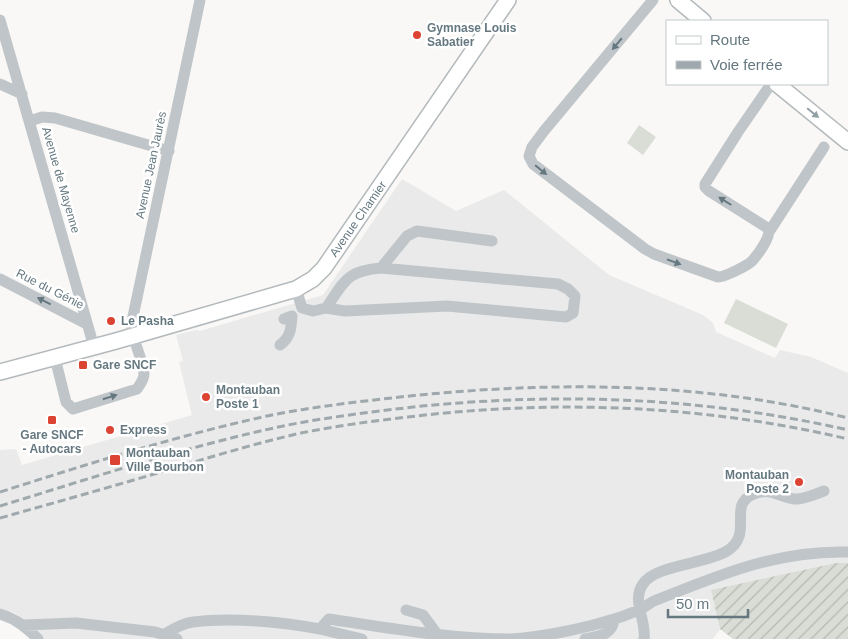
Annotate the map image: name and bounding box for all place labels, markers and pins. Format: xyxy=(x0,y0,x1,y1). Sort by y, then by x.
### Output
place label: Gymnase Louis Sabatier xyxy=(427,21,517,49)
marker: Gymnase Louis Sabatier xyxy=(411,29,423,41)
place label: Le Pasha xyxy=(121,314,174,328)
marker: Le Pasha xyxy=(105,315,117,327)
place label: Gare SNCF xyxy=(93,358,156,372)
marker: Gare SNCF xyxy=(77,359,89,371)
place label: Montauban Poste 1 xyxy=(216,383,280,411)
marker: Montauban Poste 1 xyxy=(200,391,212,403)
marker: Gare SNCF - Autocars xyxy=(46,414,58,426)
place label: Express xyxy=(120,423,167,437)
marker: Express xyxy=(104,424,116,436)
place label: Gare SNCF - Autocars xyxy=(20,428,84,456)
place label: Montauban Ville Bourbon xyxy=(126,446,204,474)
marker: Montauban Ville Bourbon xyxy=(108,453,122,467)
place label: Montauban Poste 2 xyxy=(725,468,789,496)
marker: Montauban Poste 2 xyxy=(793,476,805,488)

